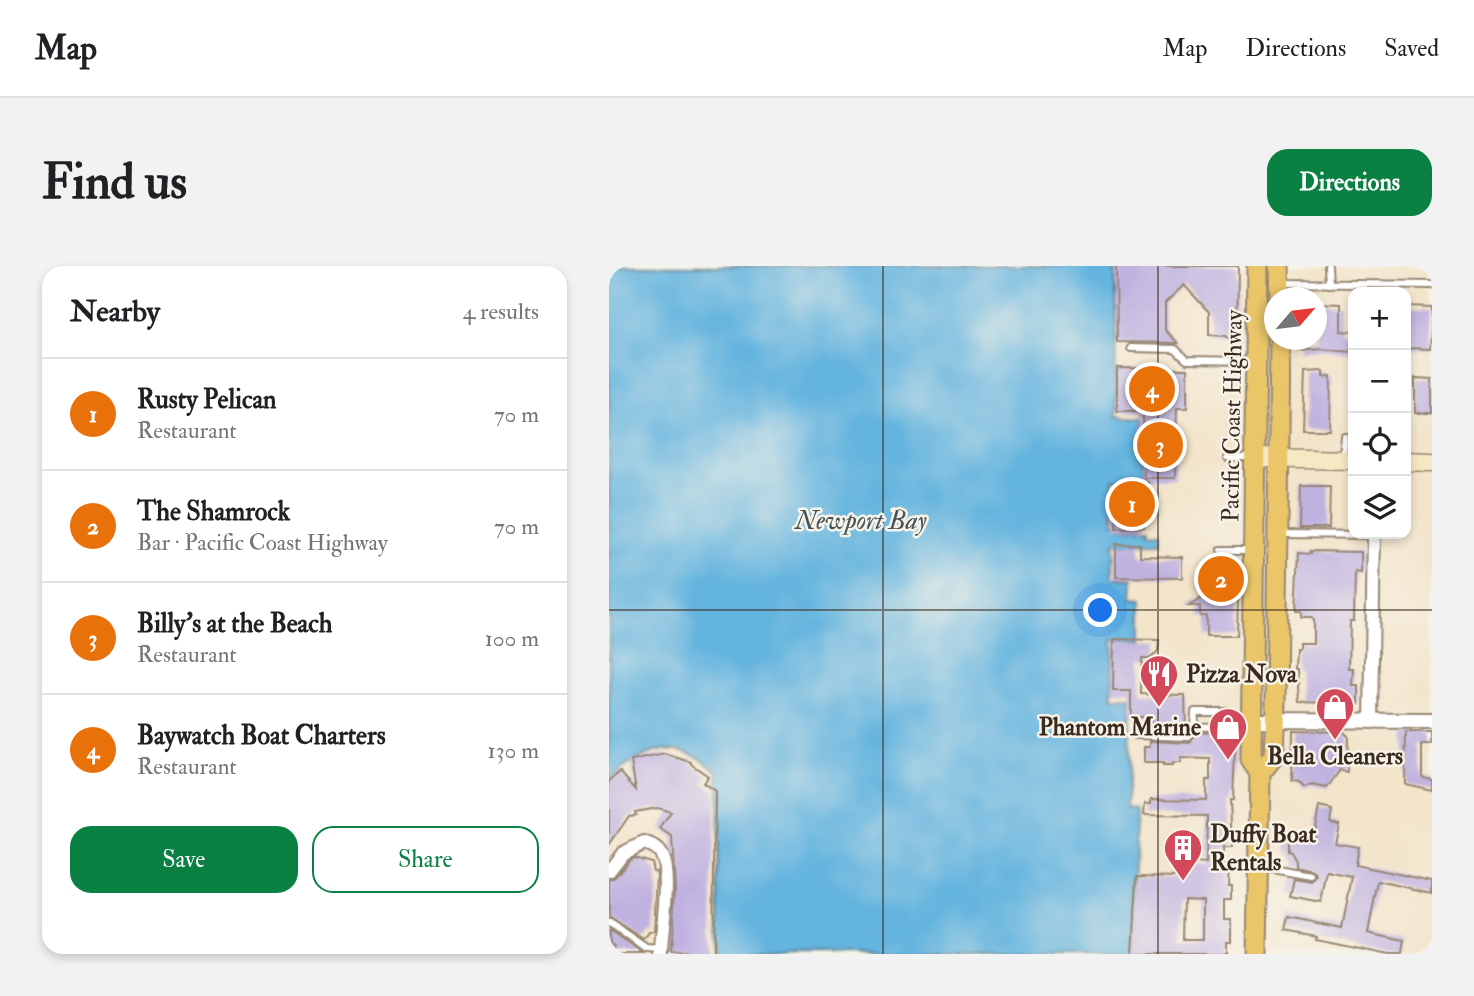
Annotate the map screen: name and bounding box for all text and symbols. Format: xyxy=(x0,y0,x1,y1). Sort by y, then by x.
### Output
text: Map xyxy=(35,28,97,69)
text: Map xyxy=(1162,33,1207,64)
text: Directions xyxy=(1245,33,1346,64)
text: Saved xyxy=(1384,33,1439,64)
button: Directions xyxy=(1267,149,1432,216)
text: Find us xyxy=(42,152,187,213)
north arrow xyxy=(1264,287,1327,350)
map controls xyxy=(1348,287,1411,539)
button: + xyxy=(1348,287,1411,350)
text: Nearby xyxy=(70,293,160,330)
text: 4 results xyxy=(463,297,539,326)
street label: Pacific Coast Highway xyxy=(1215,309,1250,522)
button: − xyxy=(1348,350,1411,413)
pin: 4 xyxy=(1129,363,1175,415)
text: Rusty Pelican xyxy=(137,384,276,416)
text: 1 xyxy=(89,400,97,429)
text: 70 m xyxy=(494,400,539,429)
button: locate xyxy=(1348,413,1411,476)
text: Restaurant xyxy=(137,416,237,445)
pin: 3 xyxy=(1137,419,1183,471)
button: layers xyxy=(1348,476,1411,539)
pin: 1 xyxy=(1109,478,1155,530)
text: The Shamrock xyxy=(137,496,290,528)
water label: Newport Bay xyxy=(793,505,927,537)
text: 2 xyxy=(87,512,99,541)
text: 70 m xyxy=(494,512,539,541)
text: Bar · Pacific Coast Highway xyxy=(137,528,388,557)
pin: 2 xyxy=(1198,553,1244,605)
your location xyxy=(1083,593,1117,627)
text: Billy's at the Beach xyxy=(137,608,332,640)
text: 3 xyxy=(89,624,97,653)
text: 100 m xyxy=(485,624,539,653)
text: Restaurant xyxy=(137,640,237,669)
restaurant icon: Pizza Nova xyxy=(1138,653,1180,708)
place label: Pizza Nova xyxy=(1186,659,1298,690)
shop icon: Bella Cleaners xyxy=(1314,686,1356,741)
shop icon: Phantom Marine xyxy=(1207,706,1249,761)
place label: Phantom Marine xyxy=(1039,712,1201,743)
text: Baywatch Boat Charters xyxy=(137,720,386,752)
text: 4 xyxy=(87,736,99,765)
text: 130 m xyxy=(487,736,539,765)
place label: Bella Cleaners xyxy=(1267,741,1403,772)
text: Restaurant xyxy=(137,752,237,781)
place label: Duffy Boat Rentals xyxy=(1210,819,1316,878)
button: Save xyxy=(70,826,298,893)
button: Share xyxy=(312,826,539,893)
building icon: Duffy Boat Rentals xyxy=(1162,827,1204,882)

